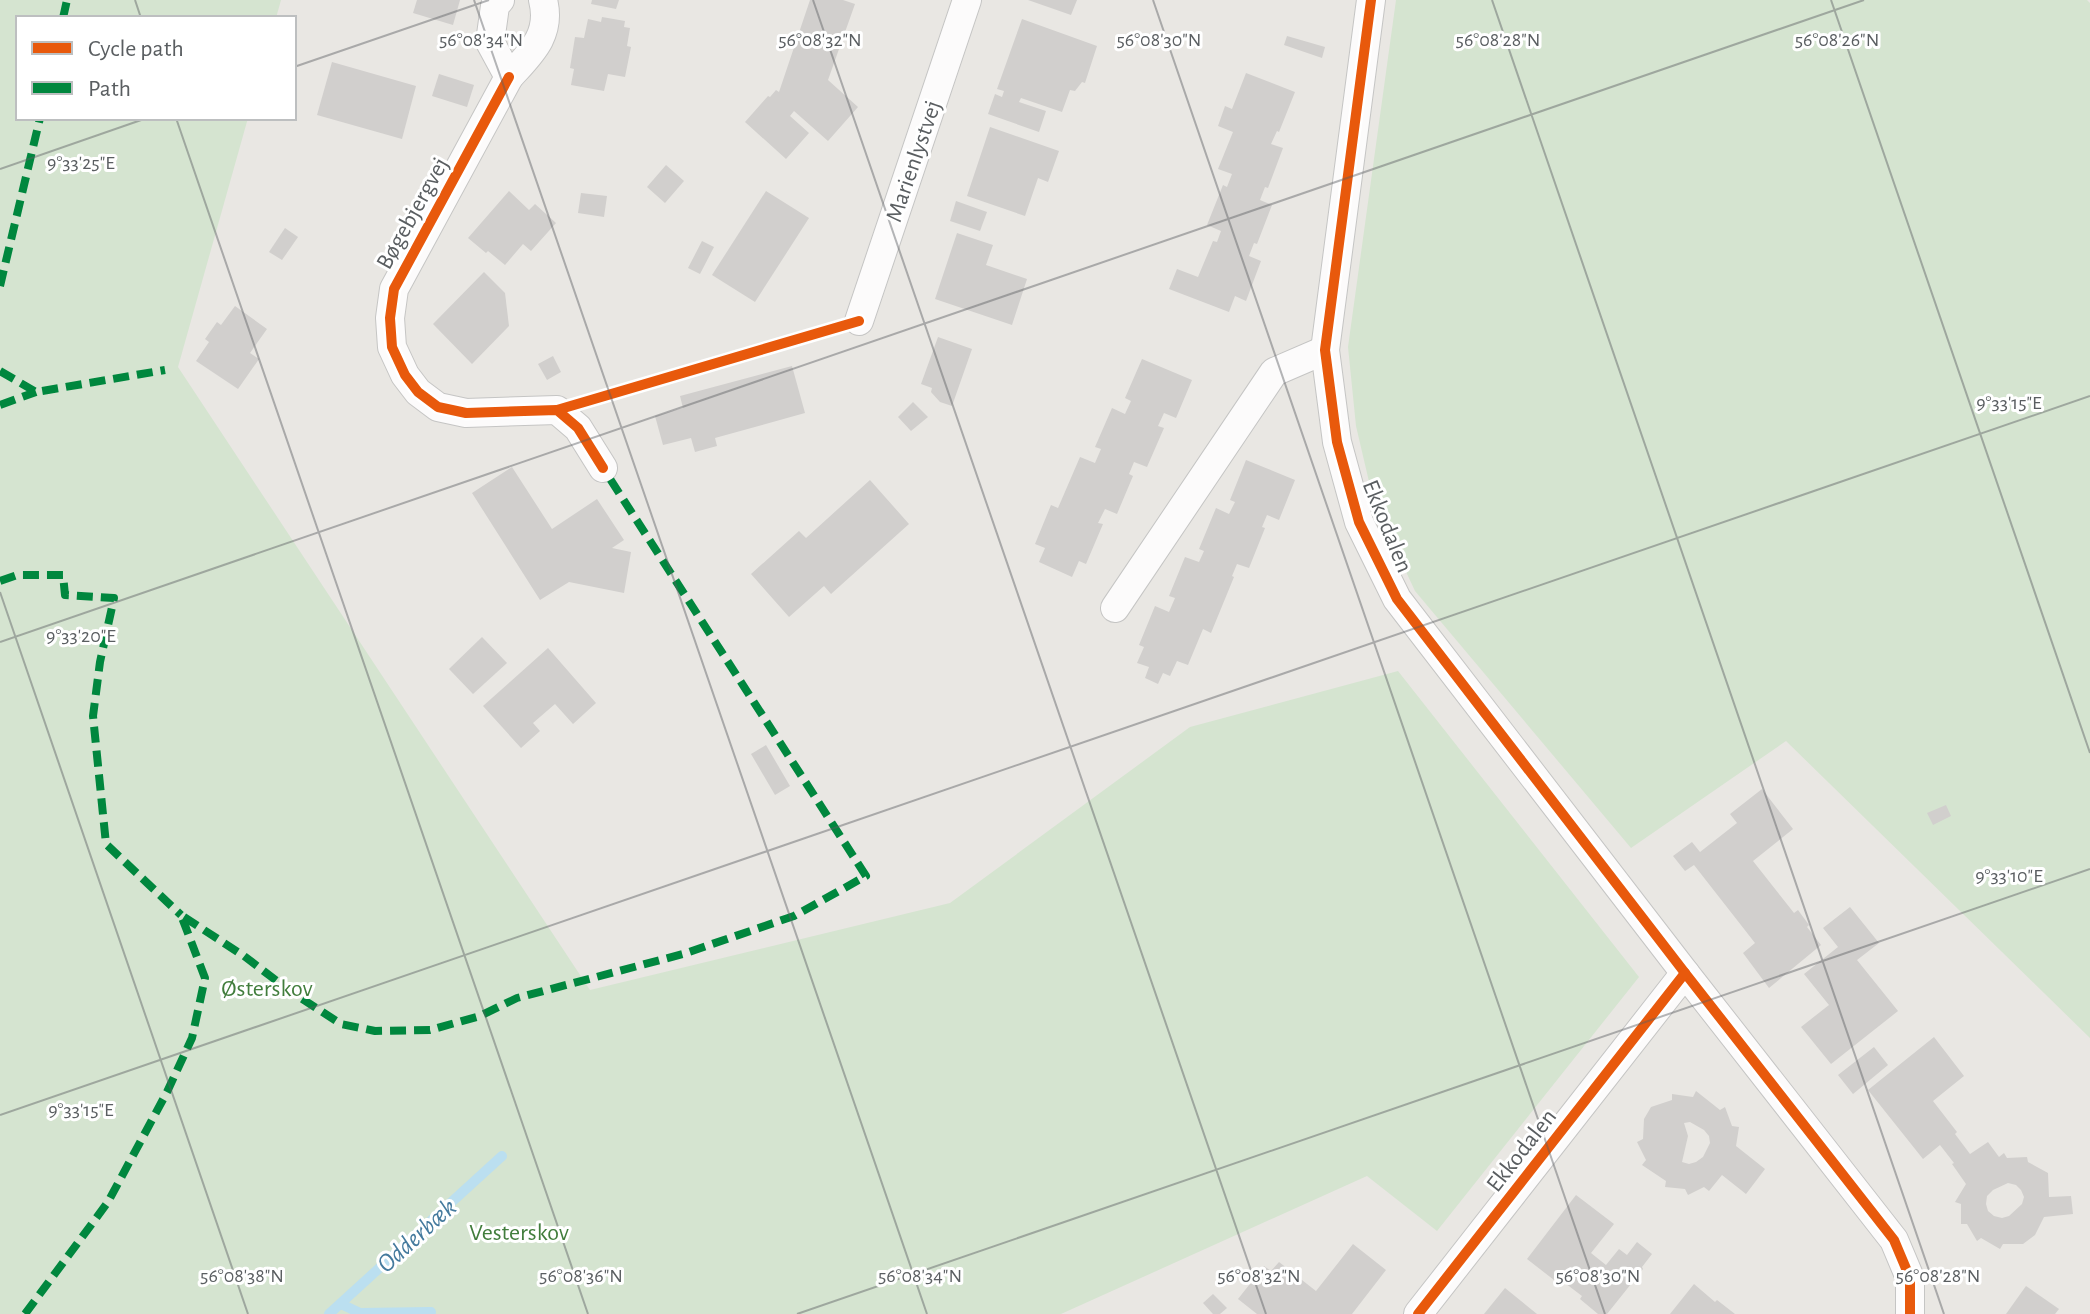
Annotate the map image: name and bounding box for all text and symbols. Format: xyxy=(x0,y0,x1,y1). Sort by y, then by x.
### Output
legend xyxy=(16,16,296,120)
text: 56°08'34"N xyxy=(439,30,523,50)
text: 56°08'32"N xyxy=(778,30,862,50)
text: 56°08'30"N xyxy=(1116,30,1202,50)
text: 56°08'28"N xyxy=(1456,30,1540,50)
text: 56°08'26"N xyxy=(1795,30,1879,50)
text: Cycle path xyxy=(88,37,184,61)
text: Path xyxy=(88,77,131,101)
street label: Marienlystvej xyxy=(882,98,946,225)
text: 9°33'25"E xyxy=(47,153,115,173)
street label: Bøgebjergvej xyxy=(372,154,453,273)
text: 9°33'15"E xyxy=(1976,393,2042,413)
street label: Ekkodalen xyxy=(1358,477,1417,576)
text: 9°33'20"E xyxy=(46,626,116,646)
text: 9°33'10"E xyxy=(1975,866,2043,886)
park label: Østerskov xyxy=(221,977,313,1001)
text: 9°33'15"E xyxy=(48,1100,114,1120)
street label: Ekkodalen xyxy=(1482,1105,1561,1197)
water label: Odderbæk xyxy=(372,1194,461,1278)
park label: Vesterskov xyxy=(469,1221,569,1245)
text: 56°08'38"N xyxy=(200,1266,284,1286)
text: 56°08'36"N xyxy=(539,1266,623,1286)
text: 56°08'34"N xyxy=(878,1266,962,1286)
text: 56°08'32"N xyxy=(1217,1266,1301,1286)
text: 56°08'30"N xyxy=(1555,1266,1641,1286)
text: 56°08'28"N xyxy=(1896,1266,1980,1286)

